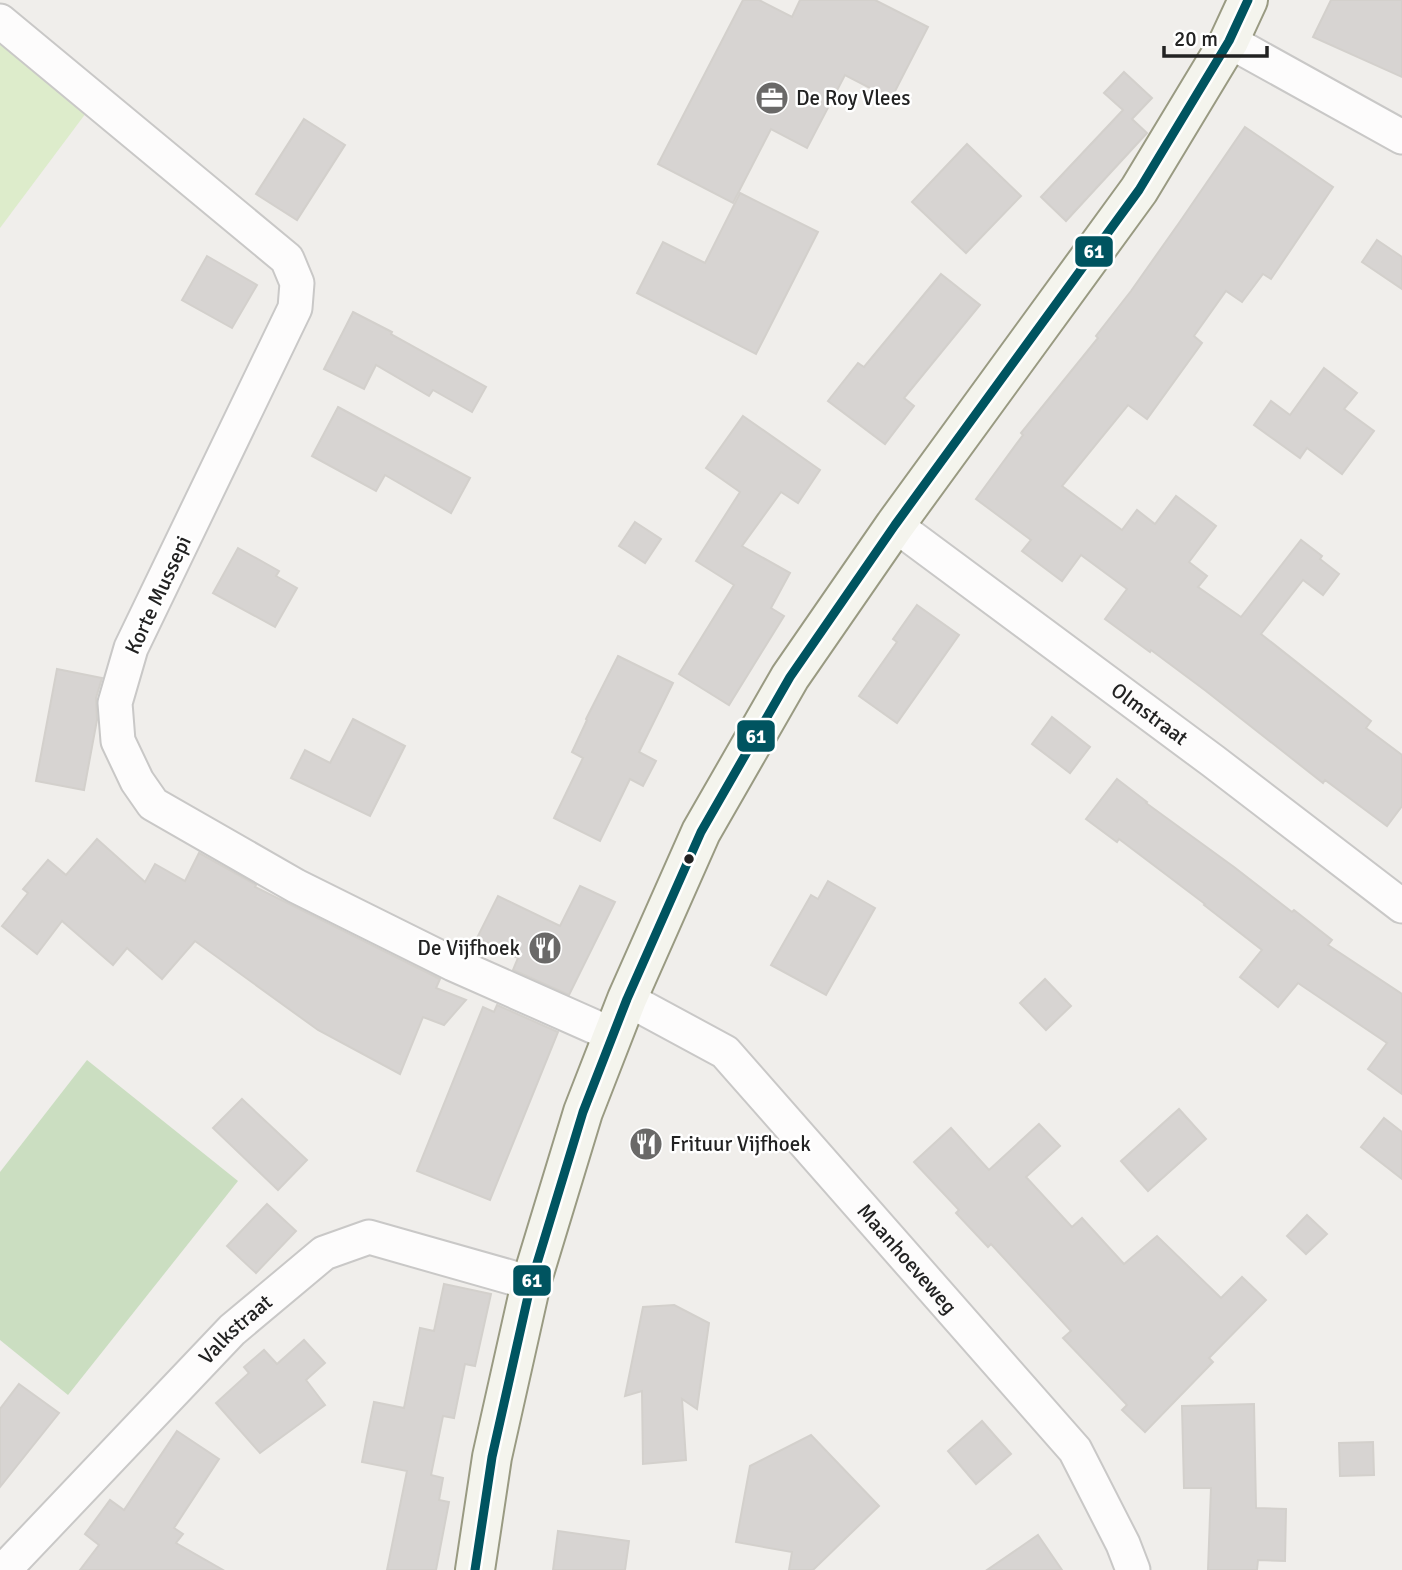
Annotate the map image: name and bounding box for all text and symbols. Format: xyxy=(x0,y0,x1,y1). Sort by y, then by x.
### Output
scale bar xyxy=(1164,14,1267,58)
text: 20 m xyxy=(1174,26,1218,52)
office icon: De Roy Vlees xyxy=(753,79,791,117)
place label: De Roy Vlees xyxy=(796,85,910,111)
line badge: 61 xyxy=(1074,235,1114,268)
text: 61 xyxy=(1084,240,1104,264)
street label: Korte Mussepi xyxy=(119,532,197,658)
street label: Olmstraat xyxy=(1106,677,1193,751)
line badge: 61 xyxy=(736,719,776,753)
text: 61 xyxy=(746,725,766,749)
unlabelled marker xyxy=(682,852,696,866)
restaurant icon: De Vijfhoek xyxy=(526,929,564,967)
place label: De Vijfhoek xyxy=(417,935,520,961)
restaurant icon: Frituur Vijfhoek xyxy=(627,1125,665,1163)
place label: Frituur Vijfhoek xyxy=(670,1131,811,1157)
street label: Maanhoeveweg xyxy=(852,1198,962,1320)
line badge: 61 xyxy=(512,1264,552,1297)
text: 61 xyxy=(522,1269,542,1293)
street label: Valkstraat xyxy=(193,1289,278,1370)

